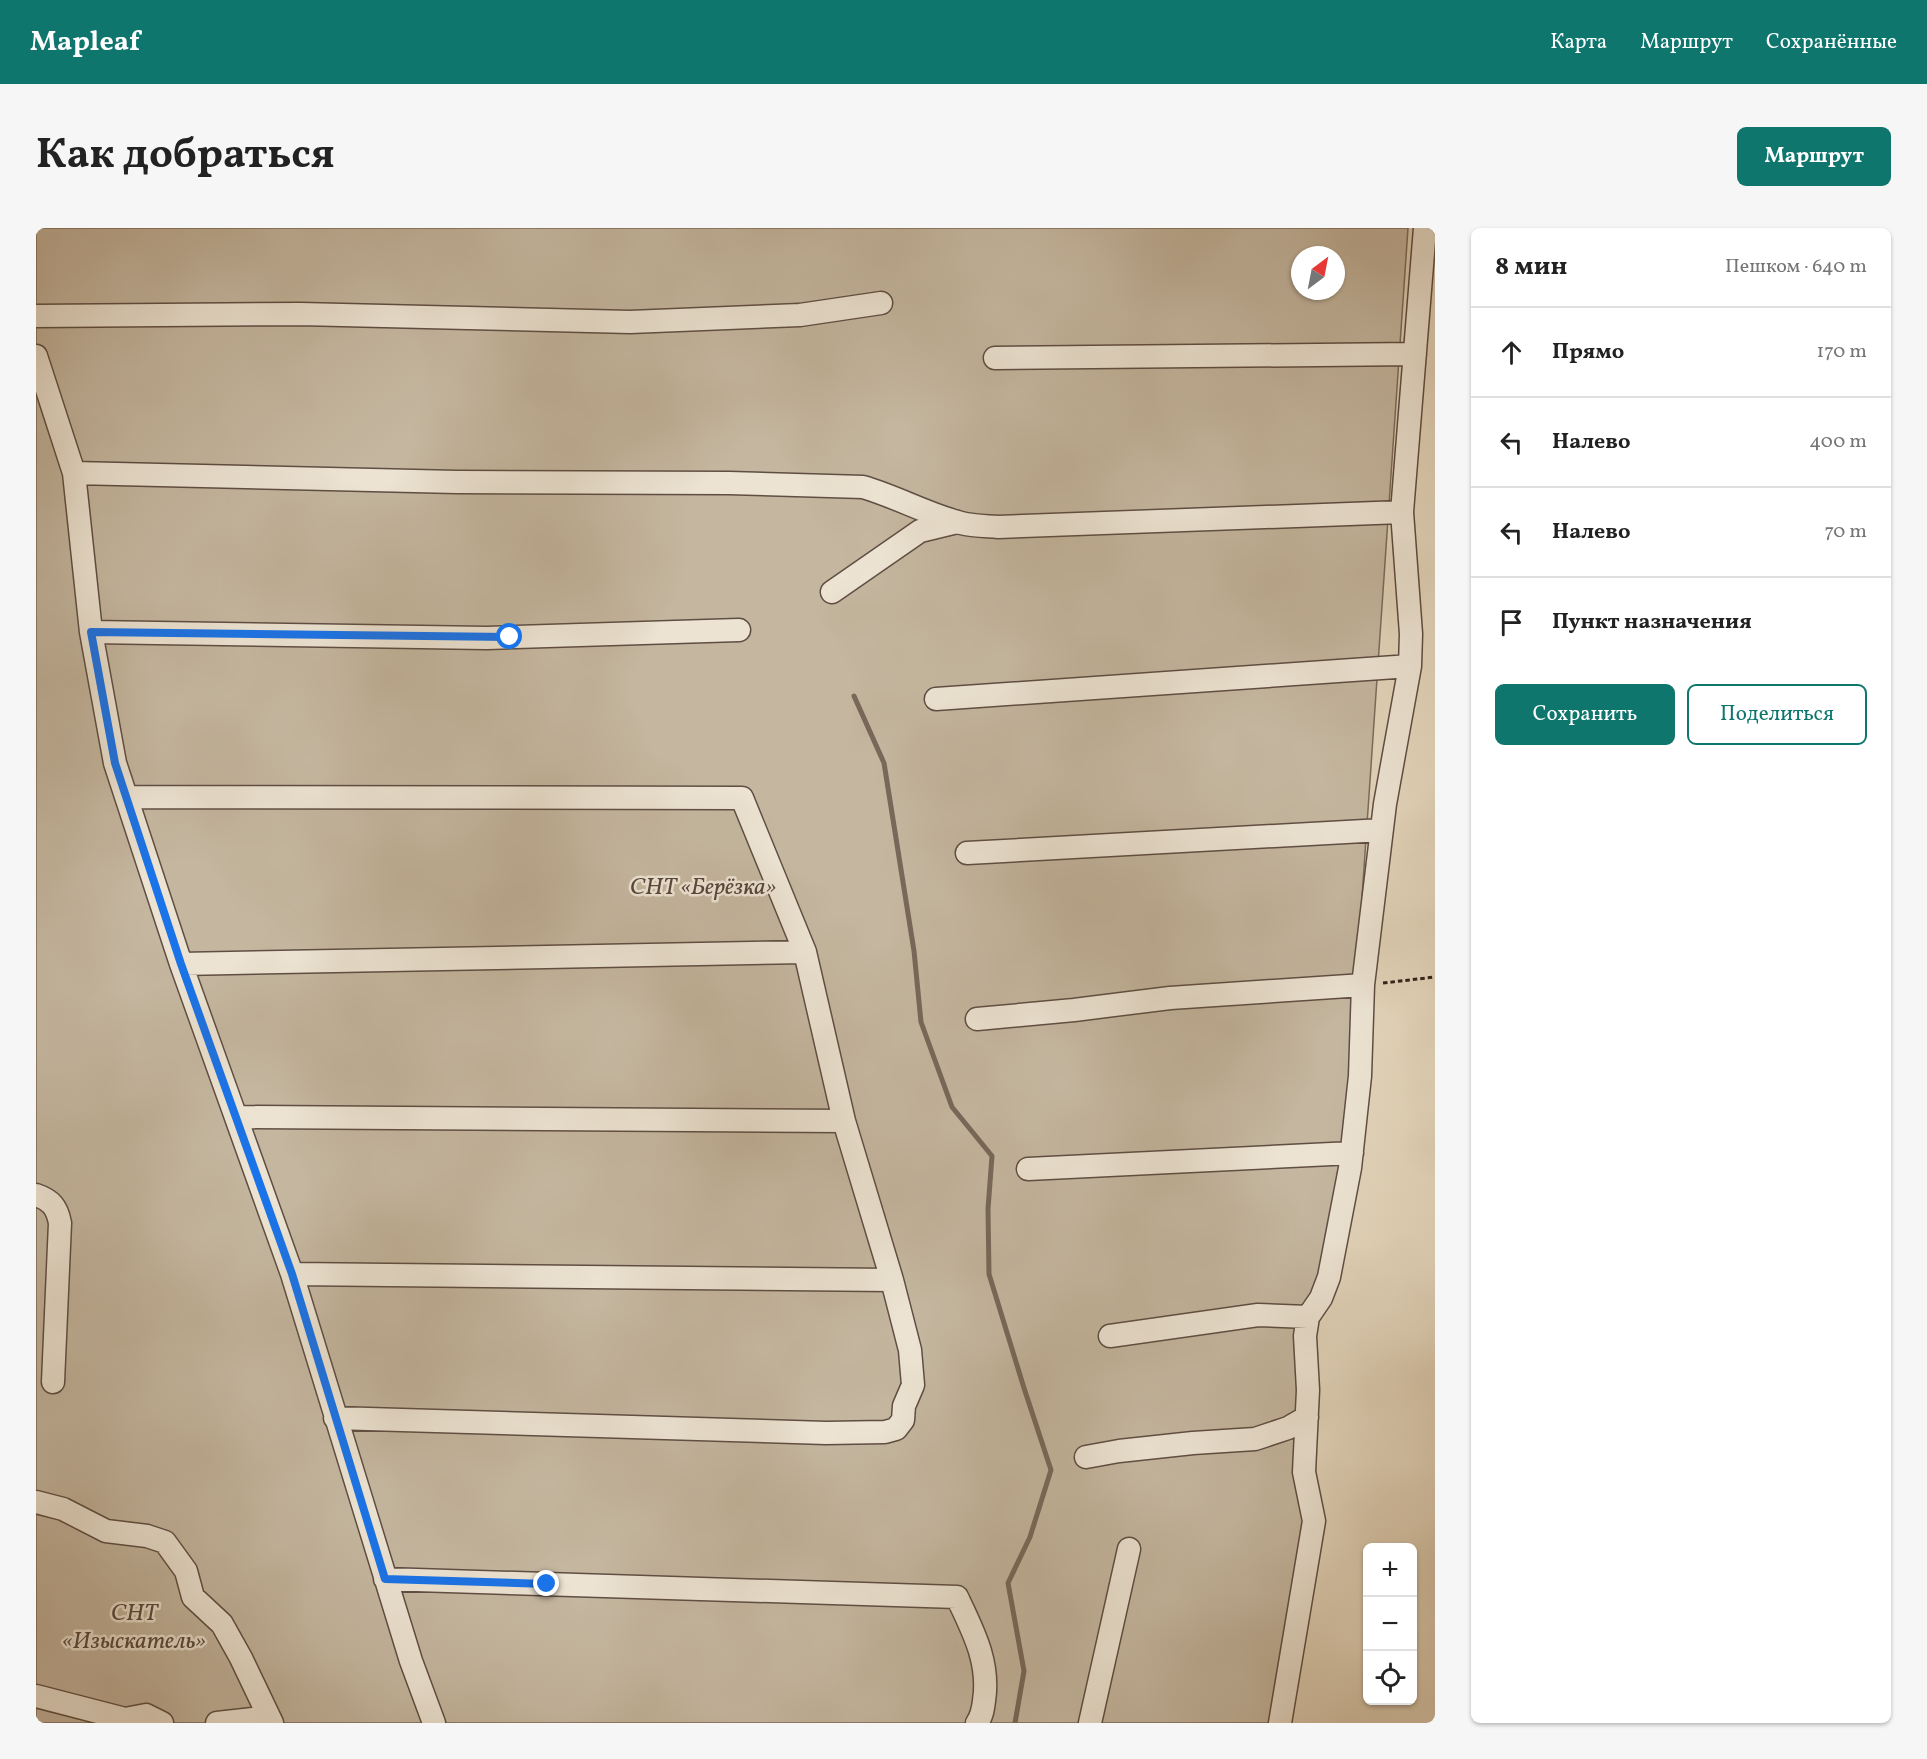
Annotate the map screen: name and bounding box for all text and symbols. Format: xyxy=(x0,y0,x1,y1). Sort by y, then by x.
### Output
text: Mapleaf xyxy=(30,23,140,62)
text: Карта xyxy=(1550,28,1607,57)
text: Маршрут xyxy=(1640,28,1733,57)
text: Сохранённые xyxy=(1766,28,1897,57)
text: Как добраться xyxy=(36,127,335,186)
button: Маршрут xyxy=(1737,127,1891,186)
north arrow xyxy=(1291,246,1345,300)
text: 8 мин xyxy=(1495,249,1567,285)
text: Пешком · 640 m xyxy=(1725,253,1867,281)
icon: ahead xyxy=(1495,336,1528,369)
text: Прямо xyxy=(1552,337,1624,368)
text: 170 m xyxy=(1817,338,1867,366)
icon: left xyxy=(1495,426,1528,459)
text: Налево xyxy=(1552,427,1631,458)
text: 400 m xyxy=(1809,428,1867,456)
icon: left xyxy=(1495,516,1528,549)
text: Налево xyxy=(1552,517,1631,548)
text: 70 m xyxy=(1824,518,1867,546)
icon: arrive xyxy=(1495,606,1528,639)
text: Пункт назначения xyxy=(1552,607,1752,638)
route start xyxy=(496,623,522,649)
button: Сохранить xyxy=(1495,684,1675,745)
button: Поделиться xyxy=(1687,684,1867,745)
park label: СНТ «Берёзка» xyxy=(630,871,776,905)
map controls xyxy=(1363,1543,1417,1705)
button: + xyxy=(1363,1543,1417,1597)
route end xyxy=(533,1570,559,1596)
park label: СНТ «Изыскатель» xyxy=(62,1597,206,1659)
button: − xyxy=(1363,1597,1417,1651)
button: locate xyxy=(1363,1651,1417,1705)

